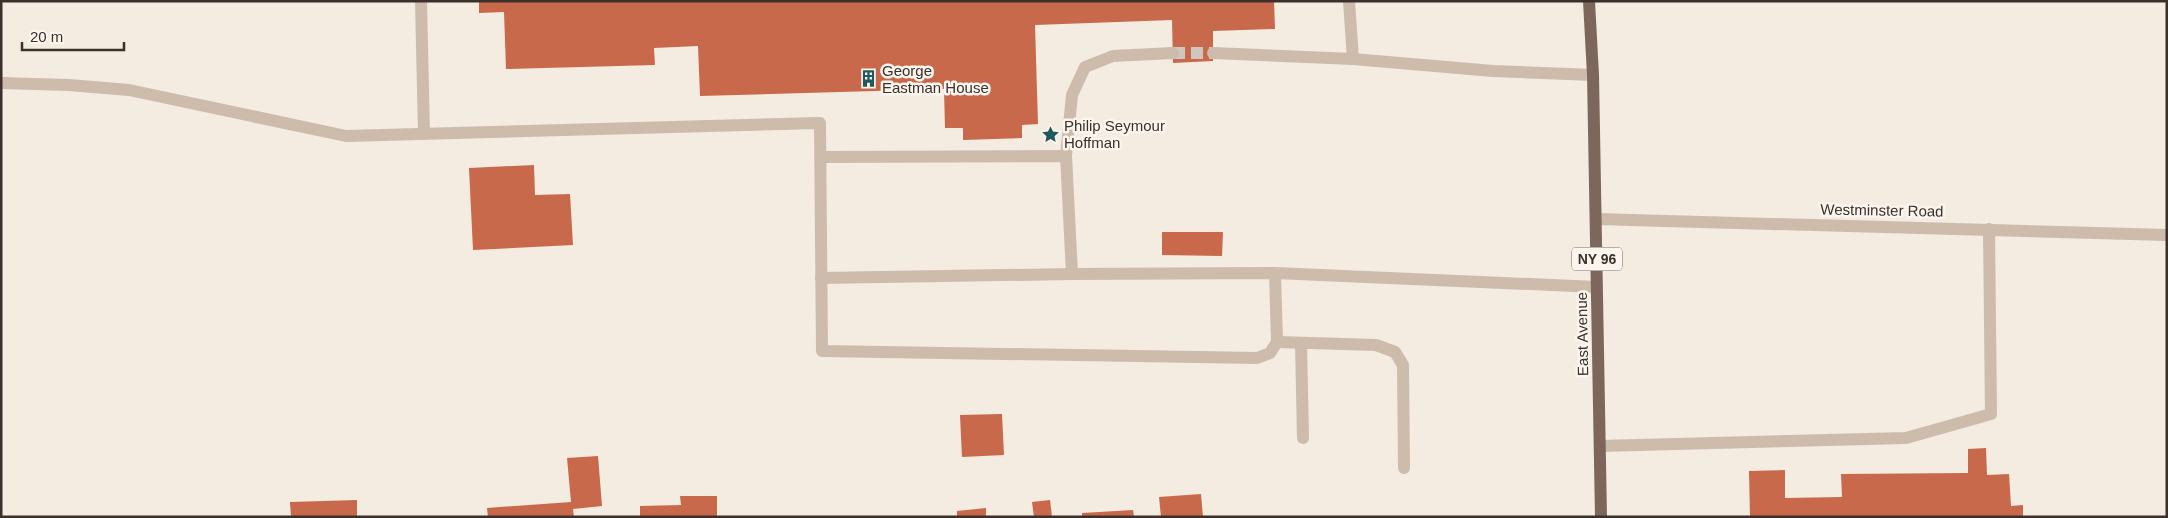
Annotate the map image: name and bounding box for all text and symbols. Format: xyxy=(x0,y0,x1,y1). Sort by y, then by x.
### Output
scale bar xyxy=(22,20,125,52)
text: 20 m xyxy=(30,28,63,45)
place label: George Eastman House xyxy=(882,62,989,96)
building icon: George Eastman House xyxy=(858,69,878,89)
place label: Philip Seymour Hoffman xyxy=(1064,117,1165,151)
place icon: Philip Seymour Hoffman xyxy=(1040,124,1060,144)
street label: Westminster Road xyxy=(1820,200,1944,220)
road number: NY 96 xyxy=(1572,248,1622,270)
street label: East Avenue xyxy=(1573,292,1591,376)

